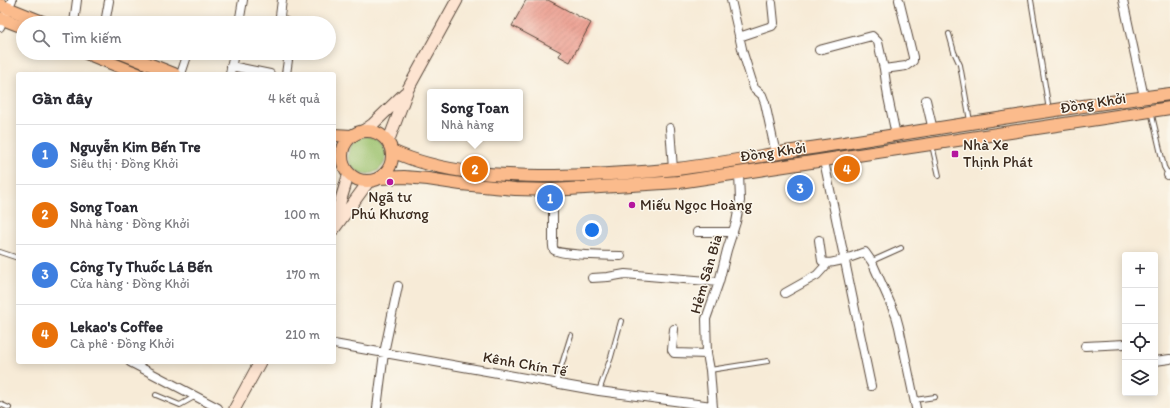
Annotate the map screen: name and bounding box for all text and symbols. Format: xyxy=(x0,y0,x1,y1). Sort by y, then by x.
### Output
search box xyxy=(16,16,336,60)
icon: search xyxy=(30,27,52,49)
text: Tìm kiếm xyxy=(62,29,122,47)
text: Gần đây xyxy=(32,88,92,108)
popup xyxy=(427,89,523,141)
street label: Đồng Khởi xyxy=(1059,89,1127,117)
text: 4 kết quả xyxy=(268,91,320,106)
text: Song Toan xyxy=(441,99,509,117)
text: Nhà hàng xyxy=(441,117,494,132)
place label: Nhà Xe Thịnh Phát xyxy=(963,136,1033,171)
text: Nguyễn Kim Bến Tre xyxy=(70,138,201,156)
street label: Đồng Khởi xyxy=(739,138,807,166)
text: 1 xyxy=(42,147,48,162)
text: 40 m xyxy=(290,147,320,162)
marker: Nhà Xe Thịnh Phát xyxy=(950,149,960,159)
pin: 2 xyxy=(462,154,488,184)
pin: 4 xyxy=(834,154,860,184)
text: Siêu thị · Đồng Khởi xyxy=(70,156,178,171)
pin: 3 xyxy=(787,173,813,203)
marker: Ngã tư Phú Khương xyxy=(385,177,395,187)
pin: 1 xyxy=(537,183,563,213)
place label: Ngã tư Phú Khương xyxy=(351,188,429,223)
place label: Miếu Ngọc Hoàng xyxy=(640,196,753,214)
text: Song Toan xyxy=(70,198,138,216)
marker: Miếu Ngọc Hoàng xyxy=(627,200,637,210)
text: 2 xyxy=(42,207,48,222)
text: 100 m xyxy=(284,207,320,222)
text: Nhà hàng · Đồng Khởi xyxy=(70,216,190,231)
your location xyxy=(582,220,602,240)
street label: Hẻm Sân Bia xyxy=(686,232,726,316)
map controls xyxy=(1122,252,1158,396)
button: + xyxy=(1122,252,1158,288)
text: Công Ty Thuốc Lá Bến xyxy=(70,258,212,276)
text: 3 xyxy=(41,267,49,282)
text: 170 m xyxy=(286,267,320,282)
text: Cửa hàng · Đồng Khởi xyxy=(70,276,190,291)
button: − xyxy=(1122,288,1158,324)
text: Lekao's Coffee xyxy=(70,318,163,336)
button: locate xyxy=(1122,324,1158,360)
text: 4 xyxy=(41,327,49,342)
text: 210 m xyxy=(285,327,320,342)
text: Cà phê · Đồng Khởi xyxy=(70,336,174,351)
street label: Kênh Chín Tế xyxy=(482,348,569,380)
button: layers xyxy=(1122,360,1158,396)

